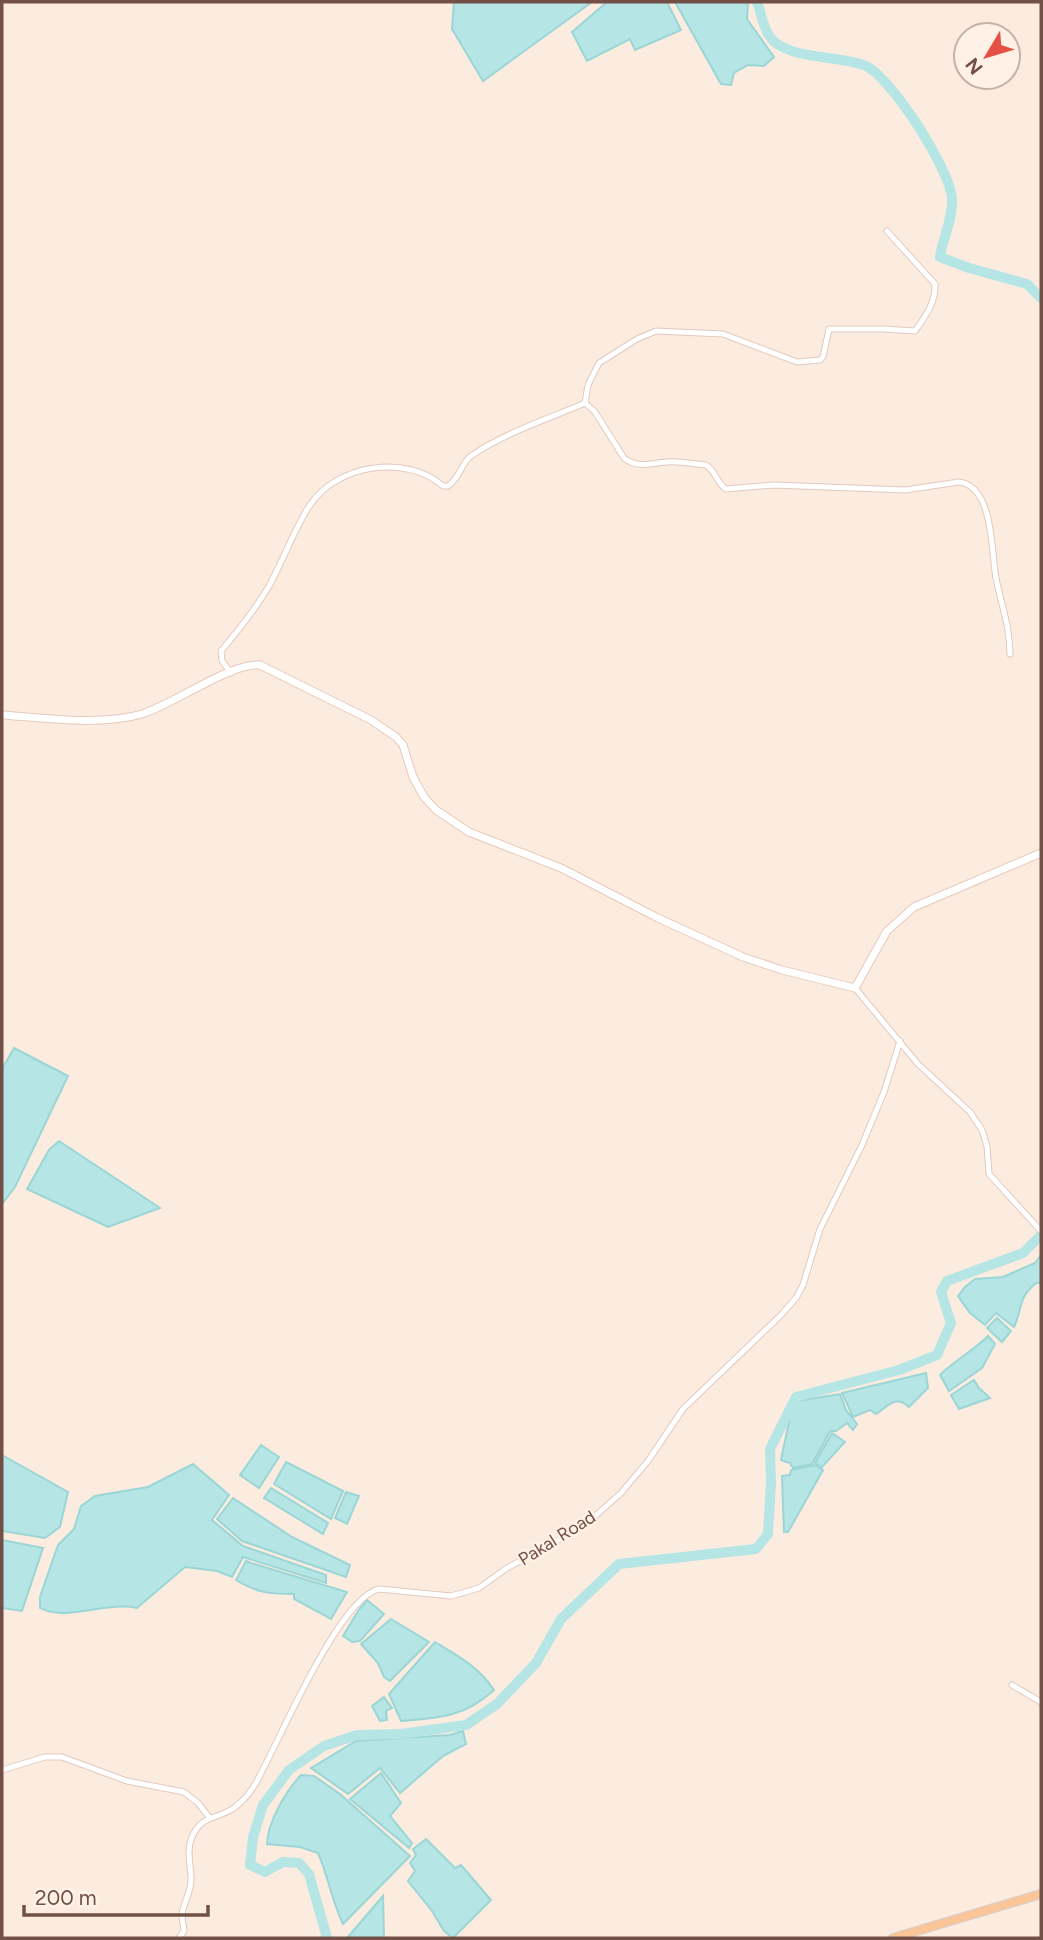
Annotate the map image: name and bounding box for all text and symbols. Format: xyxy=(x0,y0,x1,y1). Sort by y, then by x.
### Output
north arrow xyxy=(952,21,1022,91)
text: N xyxy=(960,53,988,79)
street label: Pakal Road xyxy=(514,1506,600,1570)
scale bar xyxy=(24,1874,208,1918)
text: 200 m xyxy=(35,1885,97,1910)

